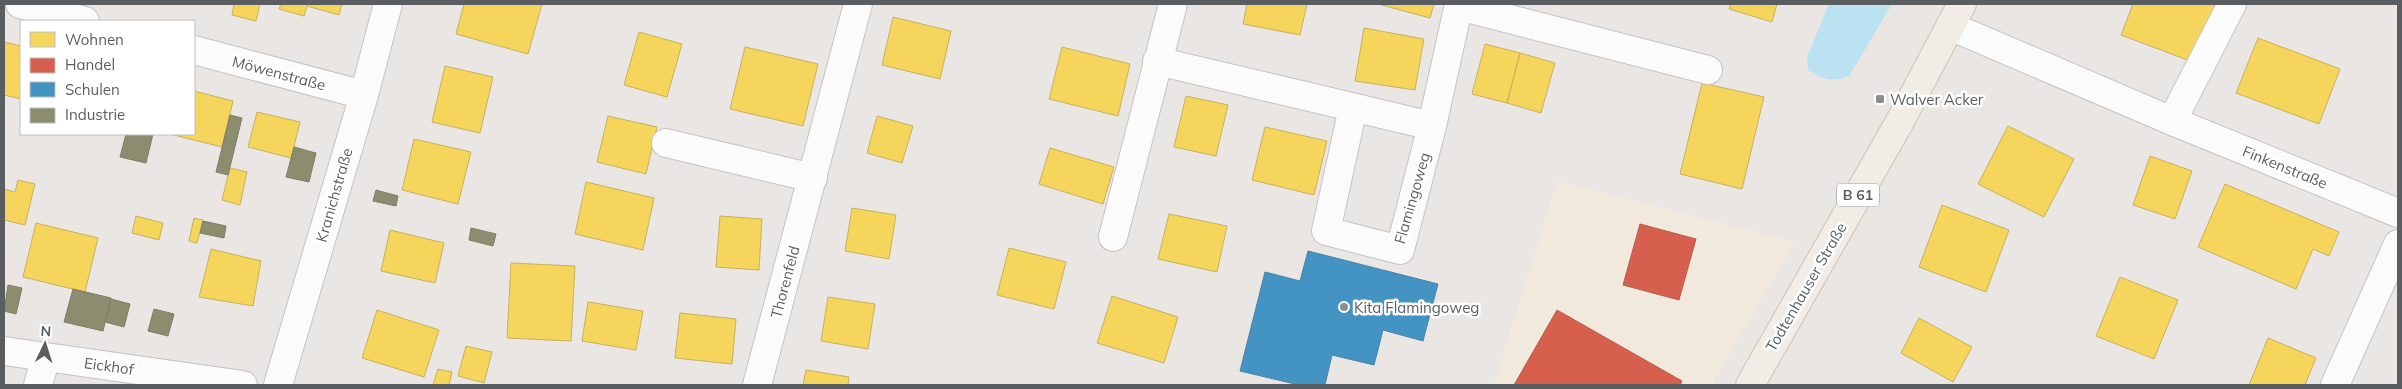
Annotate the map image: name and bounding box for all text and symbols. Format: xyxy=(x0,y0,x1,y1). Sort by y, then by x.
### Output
legend xyxy=(20,20,195,135)
text: Wohnen xyxy=(65,30,124,49)
street label: Möwenstraße xyxy=(230,51,328,95)
text: Handel xyxy=(65,55,115,74)
text: Schulen xyxy=(65,80,120,99)
place label: Walver Acker xyxy=(1890,90,1984,109)
marker: Walver Acker xyxy=(1874,93,1886,105)
text: Industrie xyxy=(65,105,125,124)
street label: Finkenstraße xyxy=(2240,141,2330,193)
street label: Kranichstraße xyxy=(311,146,357,244)
street label: Flamingoweg xyxy=(1390,150,1434,246)
road number: B 61 xyxy=(1837,184,1879,206)
street label: Todtenhauser Straße xyxy=(1761,219,1851,355)
street label: Thorenfeld xyxy=(766,244,804,320)
place label: Kita Flamingoweg xyxy=(1354,298,1479,317)
marker: Kita Flamingoweg xyxy=(1338,301,1350,313)
north arrow xyxy=(20,319,70,369)
text: N xyxy=(40,322,52,340)
street label: Eickhof xyxy=(83,353,136,379)

